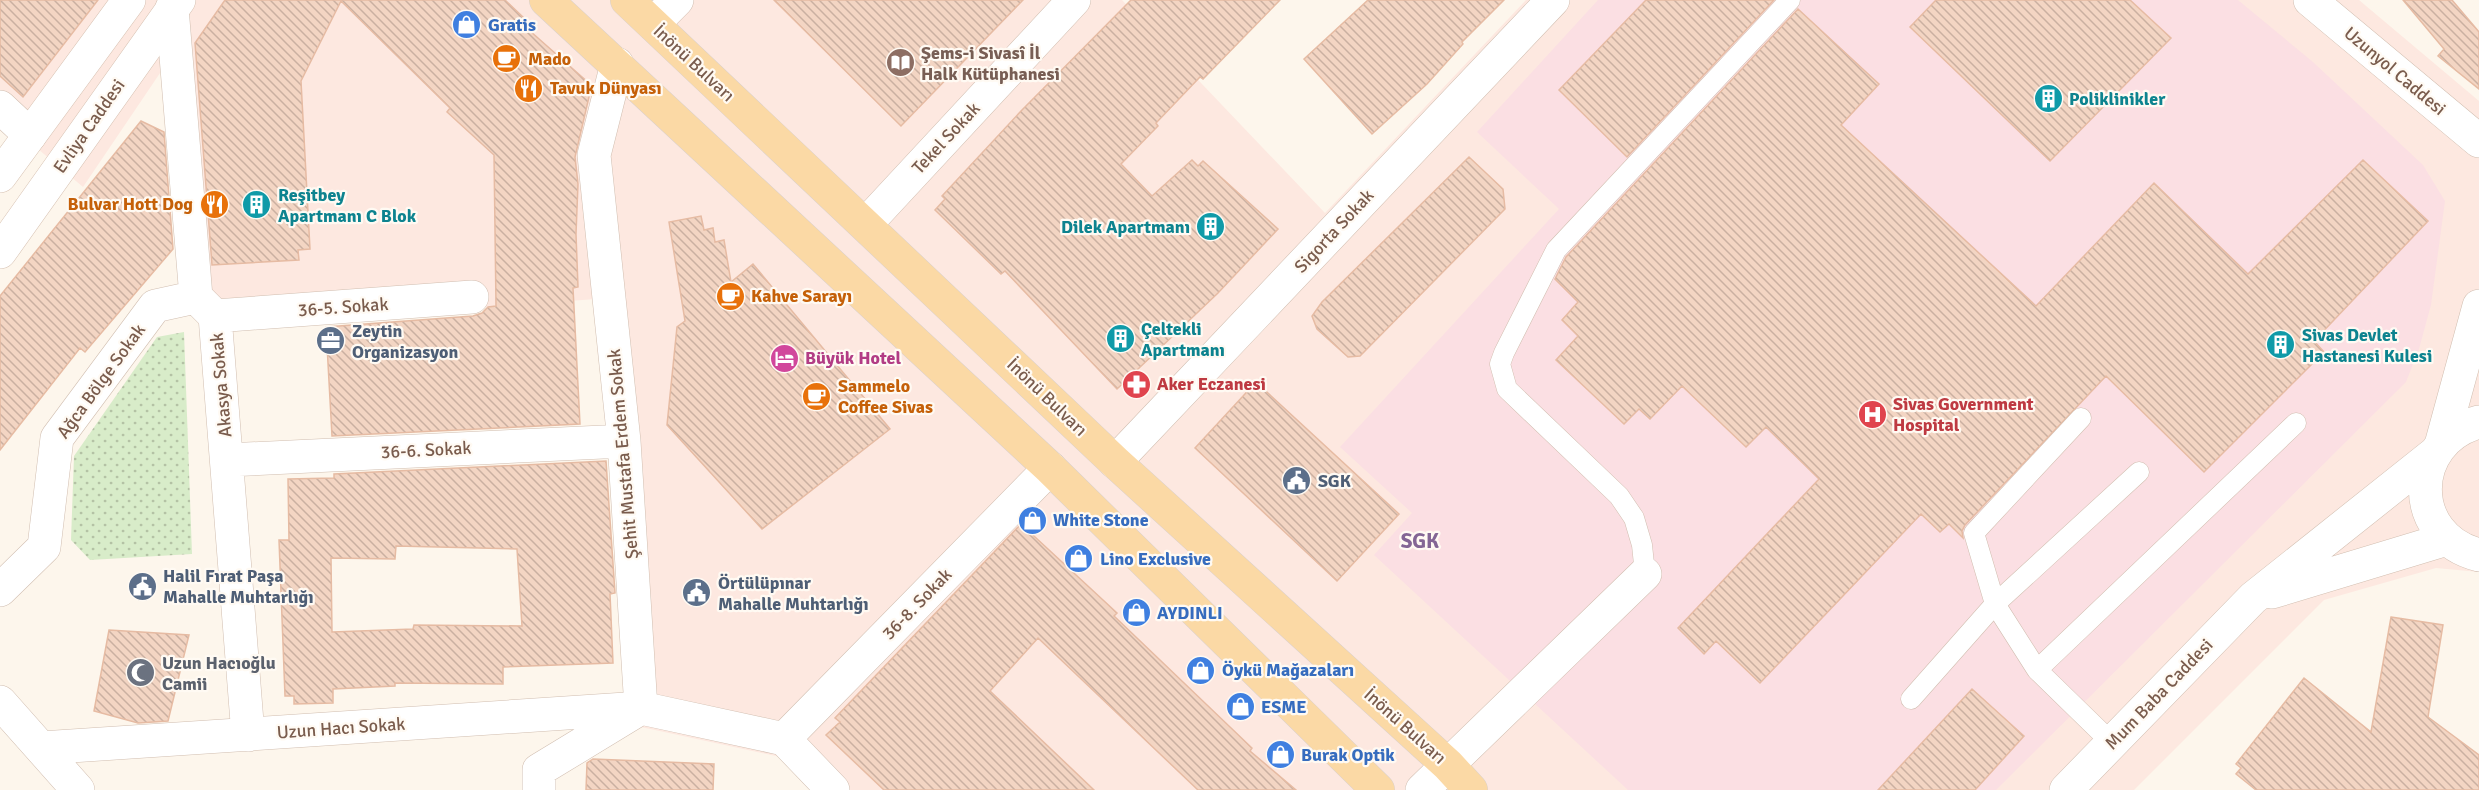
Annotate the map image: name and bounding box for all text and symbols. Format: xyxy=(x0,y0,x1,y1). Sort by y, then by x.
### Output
shop icon: Gratis xyxy=(451,9,483,41)
place label: Gratis xyxy=(488,14,536,36)
street label: İnönü Bulvarı xyxy=(649,20,739,106)
street label: Uzunyol Caddesi xyxy=(2339,22,2451,120)
place label: Şems-i Sivasî İl Halk Kütüphanesi xyxy=(921,42,1060,85)
cafe icon: Mado xyxy=(491,43,523,75)
library icon: Şems-i Sivasî İl Halk Kütüphanesi xyxy=(884,47,916,79)
place label: Mado xyxy=(528,48,571,70)
restaurant icon: Tavuk Dünyası xyxy=(513,72,545,104)
street label: Evliya Caddesi xyxy=(48,75,130,177)
place label: Tavuk Dünyası xyxy=(550,77,662,99)
building icon: Poliklinikler xyxy=(2032,83,2064,115)
place label: Poliklinikler xyxy=(2069,88,2166,110)
street label: Tekel Sokak xyxy=(907,98,985,178)
place label: Reşitbey Apartmanı C Blok xyxy=(278,184,417,227)
street label: Sigorta Sokak xyxy=(1290,184,1378,278)
restaurant icon: Bulvar Hott Dog xyxy=(198,188,230,220)
building icon: Reşitbey Apartmanı C Blok xyxy=(241,189,273,221)
place label: Bulvar Hott Dog xyxy=(67,193,193,215)
building icon: Dilek Apartmanı xyxy=(1195,211,1227,243)
place label: Dilek Apartmanı xyxy=(1061,216,1190,238)
cafe icon: Kahve Sarayı xyxy=(714,280,746,312)
place label: Kahve Sarayı xyxy=(751,285,852,307)
street label: 36-5. Sokak xyxy=(297,293,389,321)
place label: Çeltekli Apartmanı xyxy=(1141,318,1225,361)
street label: Ağca Bölge Sokak xyxy=(52,319,150,443)
place label: Zeytin Organizasyon xyxy=(352,320,458,363)
building icon: Çeltekli Apartmanı xyxy=(1104,323,1136,355)
place label: Sivas Devlet Hastanesi Kulesi xyxy=(2302,324,2432,367)
office icon: Zeytin Organizasyon xyxy=(315,325,347,357)
building icon: Sivas Devlet Hastanesi Kulesi xyxy=(2265,329,2297,361)
street label: Akasya Sokak xyxy=(205,332,237,438)
hotel icon: Büyük Hotel xyxy=(768,342,800,374)
place label: Büyük Hotel xyxy=(805,347,901,369)
street label: Şehit Mustafa Erdem Sokak xyxy=(603,348,643,560)
street label: İnönü Bulvarı xyxy=(1002,353,1092,441)
pharmacy icon: Aker Eczanesi xyxy=(1120,368,1152,400)
place label: Aker Eczanesi xyxy=(1157,373,1266,395)
place label: Sammelo Coffee Sivas xyxy=(838,375,933,418)
cafe icon: Sammelo Coffee Sivas xyxy=(801,380,833,412)
place label: Sivas Government Hospital xyxy=(1893,393,2034,436)
hospital icon: Sivas Government Hospital xyxy=(1856,398,1888,430)
street label: 36-6. Sokak xyxy=(380,437,472,463)
public building icon: SGK xyxy=(1281,465,1313,497)
place label: SGK xyxy=(1318,470,1352,492)
shop icon: White Stone xyxy=(1016,504,1048,536)
place label: White Stone xyxy=(1053,509,1149,531)
district label: SGK xyxy=(1401,528,1439,554)
shop icon: Lino Exclusive xyxy=(1063,543,1095,575)
place label: Lino Exclusive xyxy=(1100,548,1211,570)
street label: 36-8. Sokak xyxy=(878,564,956,644)
place label: Halil Fırat Paşa Mahalle Muhtarlığı xyxy=(163,565,314,608)
public building icon: Halil Fırat Paşa Mahalle Muhtarlığı xyxy=(126,570,158,602)
place label: Örtülüpınar Mahalle Muhtarlığı xyxy=(718,572,869,615)
public building icon: Örtülüpınar Mahalle Muhtarlığı xyxy=(681,577,713,609)
shop icon: AYDINLI xyxy=(1120,597,1152,629)
place label: AYDINLI xyxy=(1157,602,1223,624)
street label: Mum Baba Caddesi xyxy=(2100,634,2218,754)
place label: Uzun Hacıoğlu Camii xyxy=(162,652,276,695)
shop icon: Öykü Mağazaları xyxy=(1185,654,1217,686)
mosque icon: Uzun Hacıoğlu Camii xyxy=(125,657,157,689)
place label: Öykü Mağazaları xyxy=(1222,659,1354,681)
street label: İnönü Bulvarı xyxy=(1359,683,1451,769)
shop icon: ESME xyxy=(1224,691,1256,723)
place label: ESME xyxy=(1261,696,1307,718)
street label: Uzun Hacı Sokak xyxy=(276,713,406,743)
shop icon: Burak Optik xyxy=(1264,739,1296,771)
place label: Burak Optik xyxy=(1301,744,1395,766)

